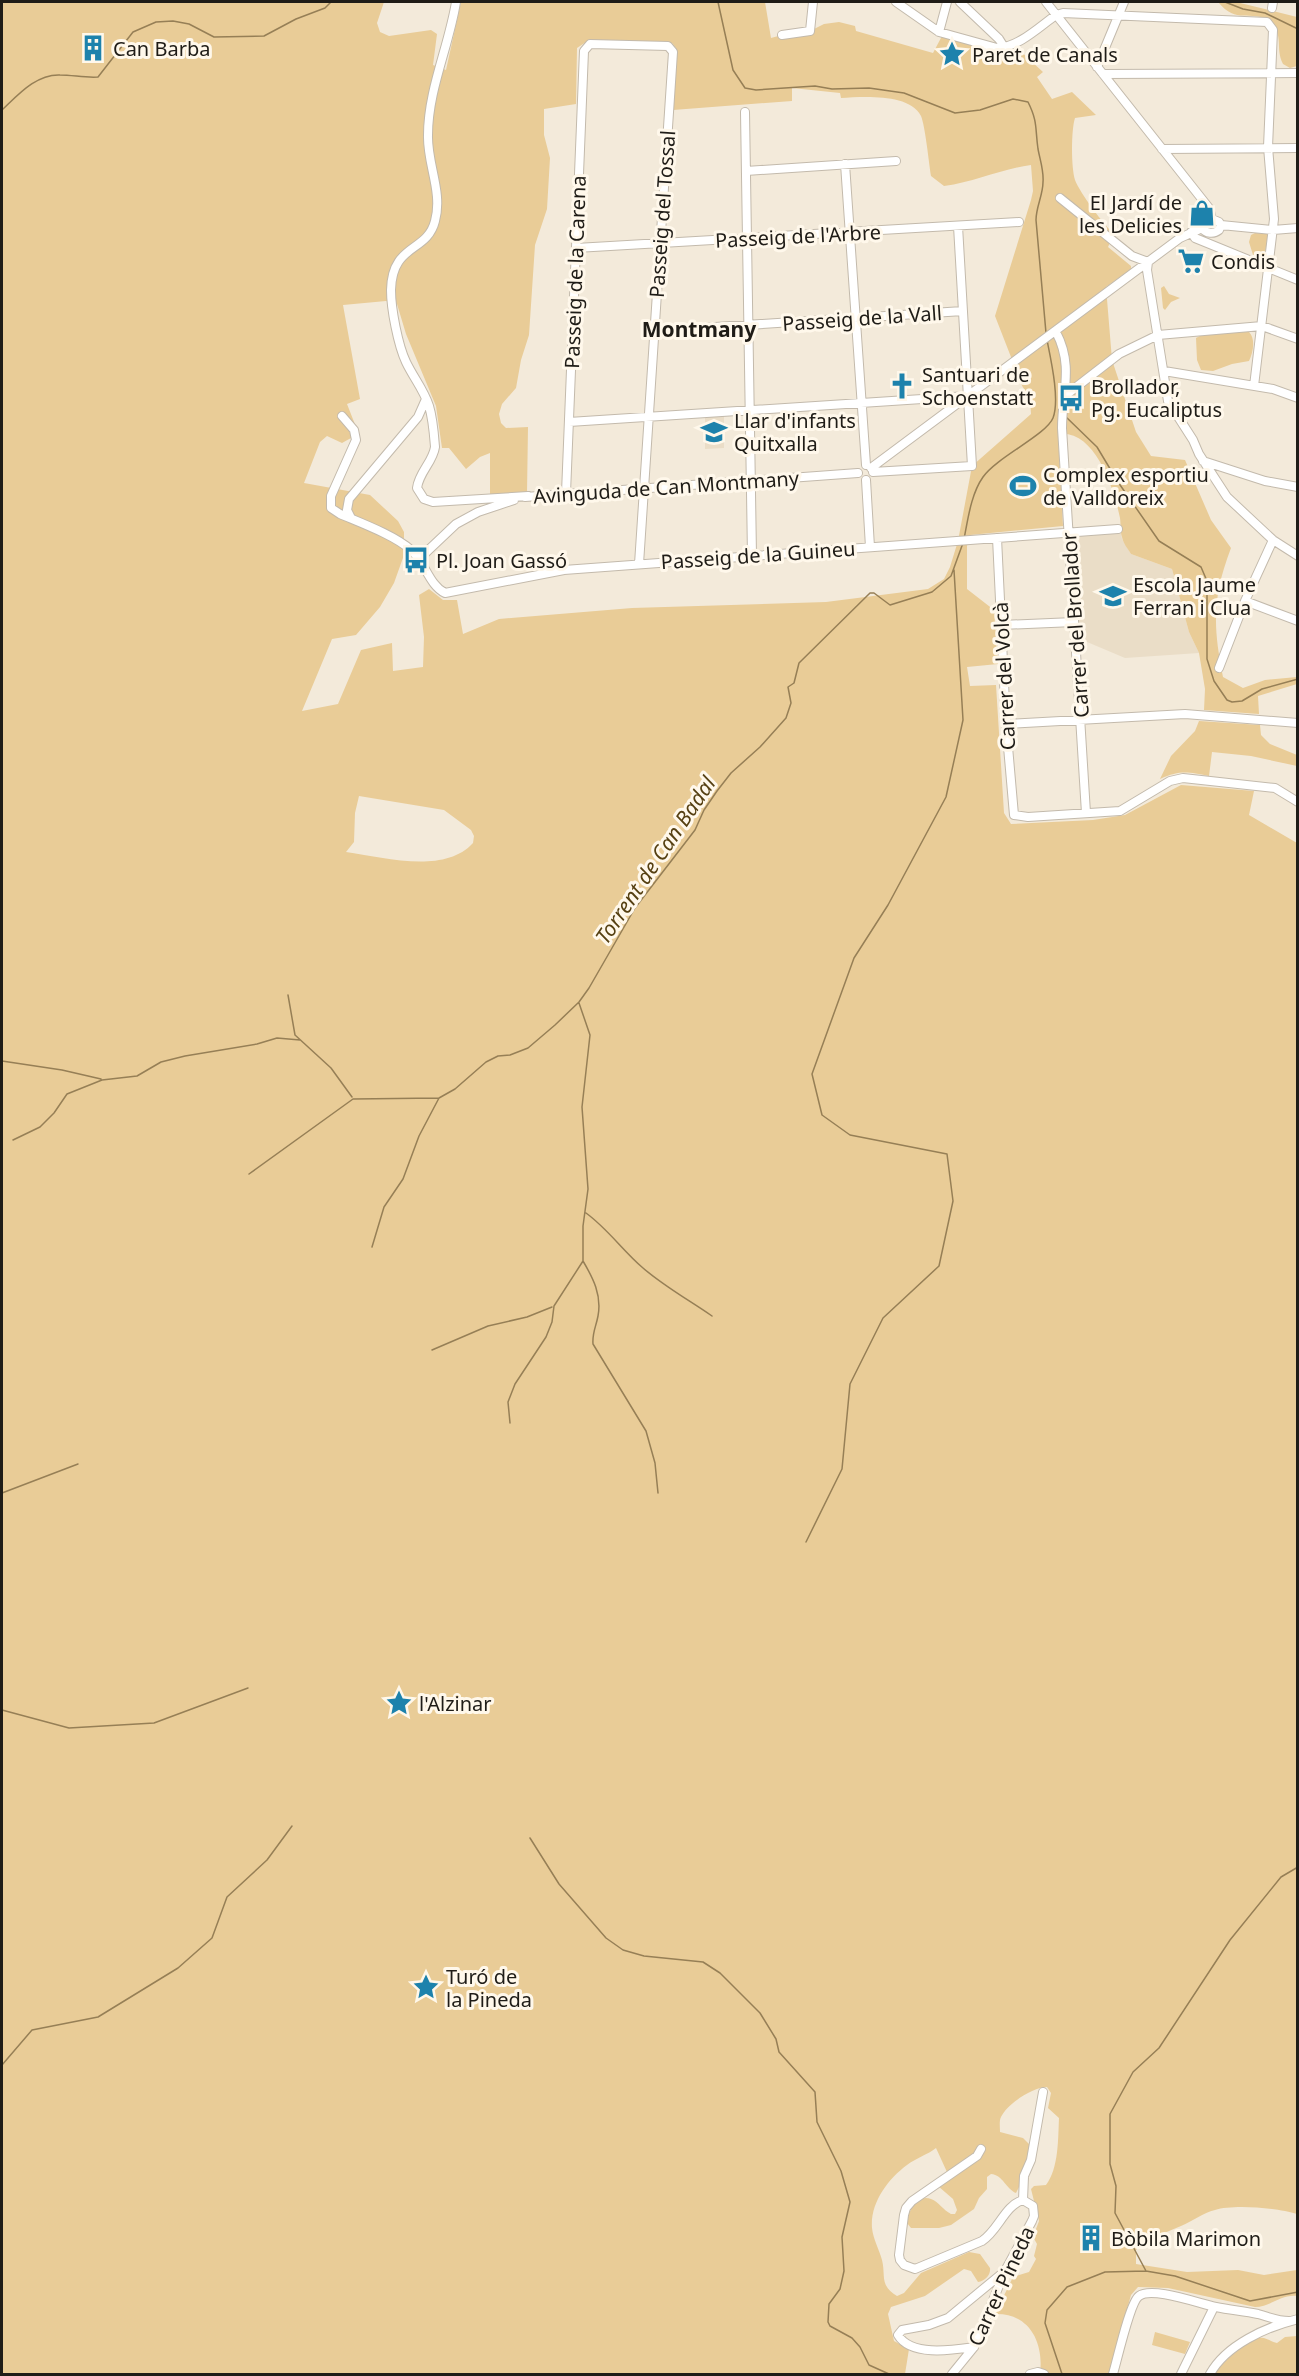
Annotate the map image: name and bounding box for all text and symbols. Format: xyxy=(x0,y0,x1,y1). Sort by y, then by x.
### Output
building icon: Can Barba xyxy=(78,33,108,63)
place label: Can Barba xyxy=(113,35,210,62)
place icon: Paret de Canals xyxy=(937,39,967,69)
place label: Paret de Canals xyxy=(972,41,1118,68)
street label: Passeig del Tossal xyxy=(643,129,681,299)
street label: Passeig de la Carena xyxy=(558,175,592,369)
place label: El Jardí de les Delicies xyxy=(1079,189,1182,239)
shop icon: El Jardí de les Delicies xyxy=(1187,198,1217,228)
street label: Passeig de l'Arbre xyxy=(714,218,882,254)
supermarket icon: Condis xyxy=(1176,246,1206,276)
place label: Condis xyxy=(1211,248,1275,275)
street label: Passeig de la Vall xyxy=(781,299,943,337)
district label: Montmany xyxy=(642,315,756,343)
place label: Santuari de Schoenstatt xyxy=(922,361,1033,411)
church icon: Santuari de Schoenstatt xyxy=(887,371,917,401)
place label: Brollador, Pg. Eucaliptus xyxy=(1091,373,1222,423)
bus stop icon: Brollador, Pg. Eucaliptus xyxy=(1056,383,1086,413)
place label: Llar d'infants Quitxalla xyxy=(734,407,856,457)
school or university icon: Llar d'infants Quitxalla xyxy=(699,417,729,447)
place label: Complex esportiu de Valldoreix xyxy=(1043,461,1209,511)
street label: Avinguda de Can Montmany xyxy=(532,464,801,510)
sports icon: Complex esportiu de Valldoreix xyxy=(1008,471,1038,501)
street label: Carrer del Brollador xyxy=(1055,531,1095,719)
street label: Passeig de la Guineu xyxy=(660,535,856,575)
bus stop icon: Pl. Joan Gassó xyxy=(401,545,431,575)
place label: Pl. Joan Gassó xyxy=(436,547,567,574)
place label: Escola Jaume Ferran i Clua xyxy=(1133,571,1256,621)
school or university icon: Escola Jaume Ferran i Clua xyxy=(1098,581,1128,611)
street label: Carrer del Volcà xyxy=(987,601,1021,751)
water label: Torrent de Can Badal xyxy=(589,770,722,949)
place icon: l'Alzinar xyxy=(384,1688,414,1718)
place label: l'Alzinar xyxy=(419,1690,492,1717)
place label: Turó de la Pineda xyxy=(446,1963,532,2013)
place icon: Turó de la Pineda xyxy=(411,1972,441,2002)
street label: Carrer Pineda xyxy=(961,2222,1041,2350)
building icon: Bòbila Marimon xyxy=(1076,2223,1106,2253)
place label: Bòbila Marimon xyxy=(1111,2225,1261,2252)

